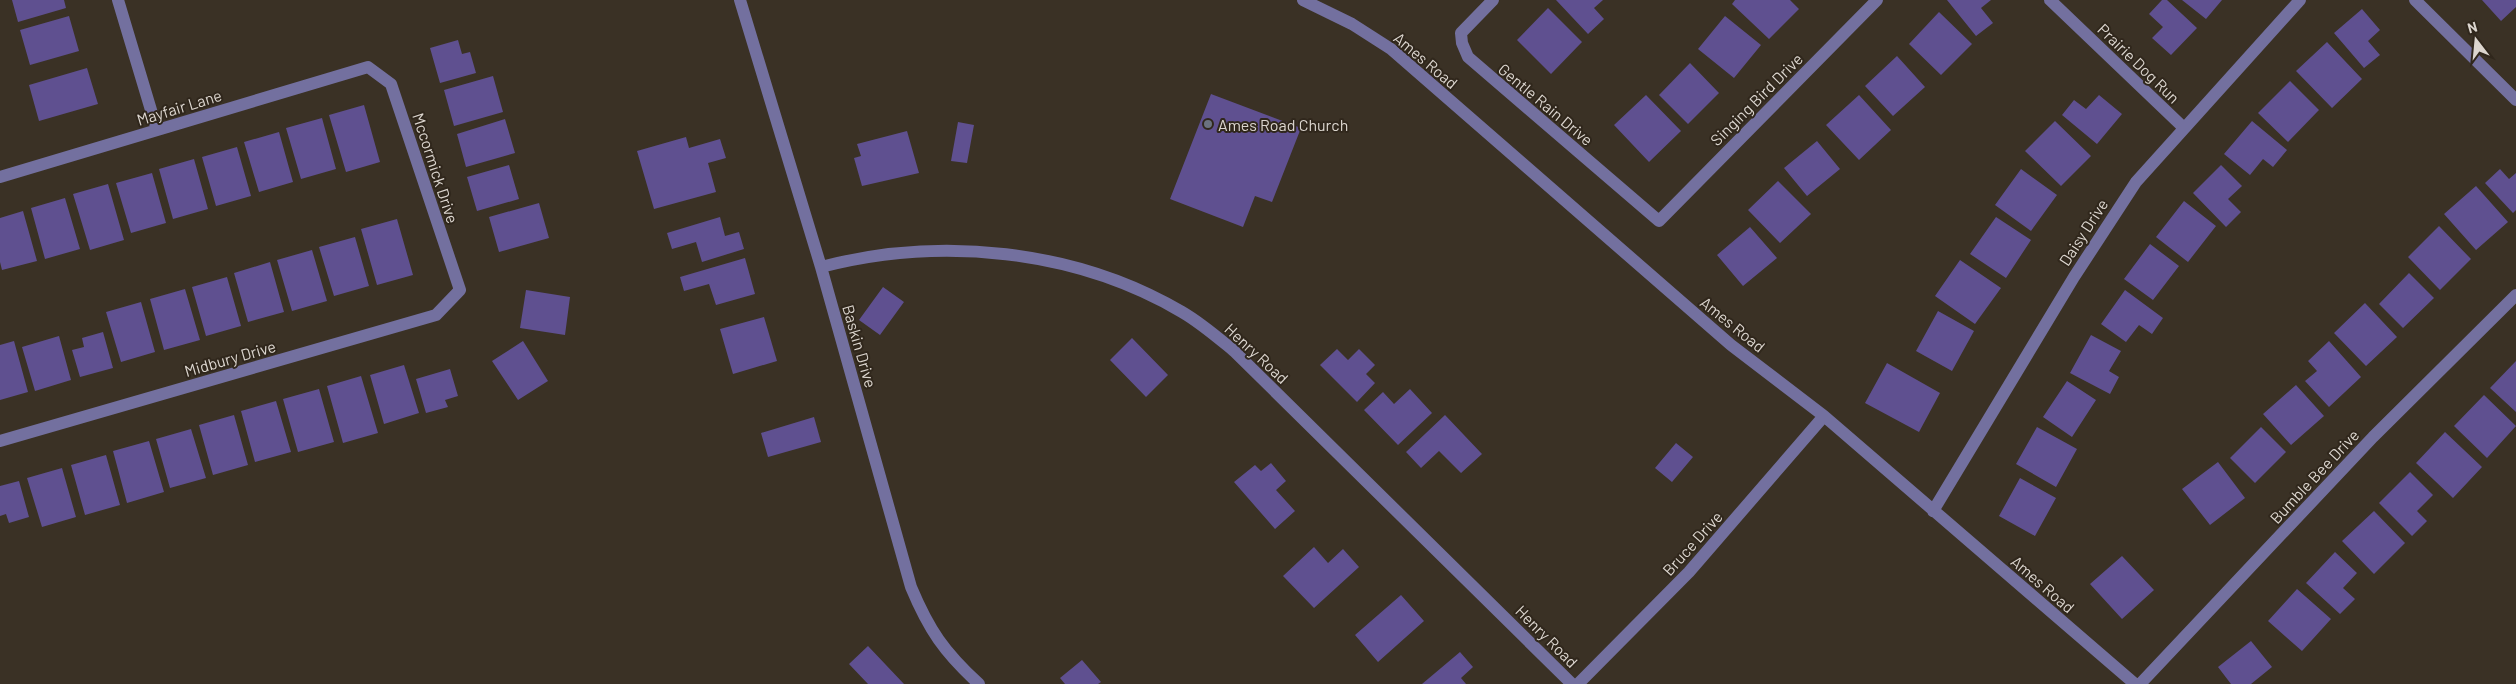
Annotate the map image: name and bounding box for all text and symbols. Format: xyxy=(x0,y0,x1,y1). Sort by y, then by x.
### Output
north arrow xyxy=(2451,15,2501,65)
text: N xyxy=(2465,18,2479,36)
street label: Prairie Dog Run xyxy=(2094,19,2184,107)
street label: Ames Road xyxy=(1390,28,1462,92)
street label: Singing Bird Drive xyxy=(1706,49,1806,149)
street label: Gentle Rain Drive xyxy=(1495,59,1597,149)
street label: Mayfair Lane xyxy=(134,85,224,129)
street label: Mccormick Drive xyxy=(409,110,463,226)
place label: Ames Road Church xyxy=(1218,115,1348,134)
marker: Ames Road Church xyxy=(1202,118,1214,130)
street label: Daisy Drive xyxy=(2054,195,2112,269)
street label: Ames Road xyxy=(1697,292,1769,356)
street label: Baskin Drive xyxy=(839,302,881,390)
street label: Henry Road xyxy=(1221,319,1293,387)
street label: Midbury Drive xyxy=(182,336,278,380)
street label: Bumble Bee Drive xyxy=(2266,425,2362,527)
street label: Bruce Drive xyxy=(1658,507,1726,579)
street label: Ames Road xyxy=(2008,551,2078,617)
street label: Henry Road xyxy=(1512,601,1582,671)

